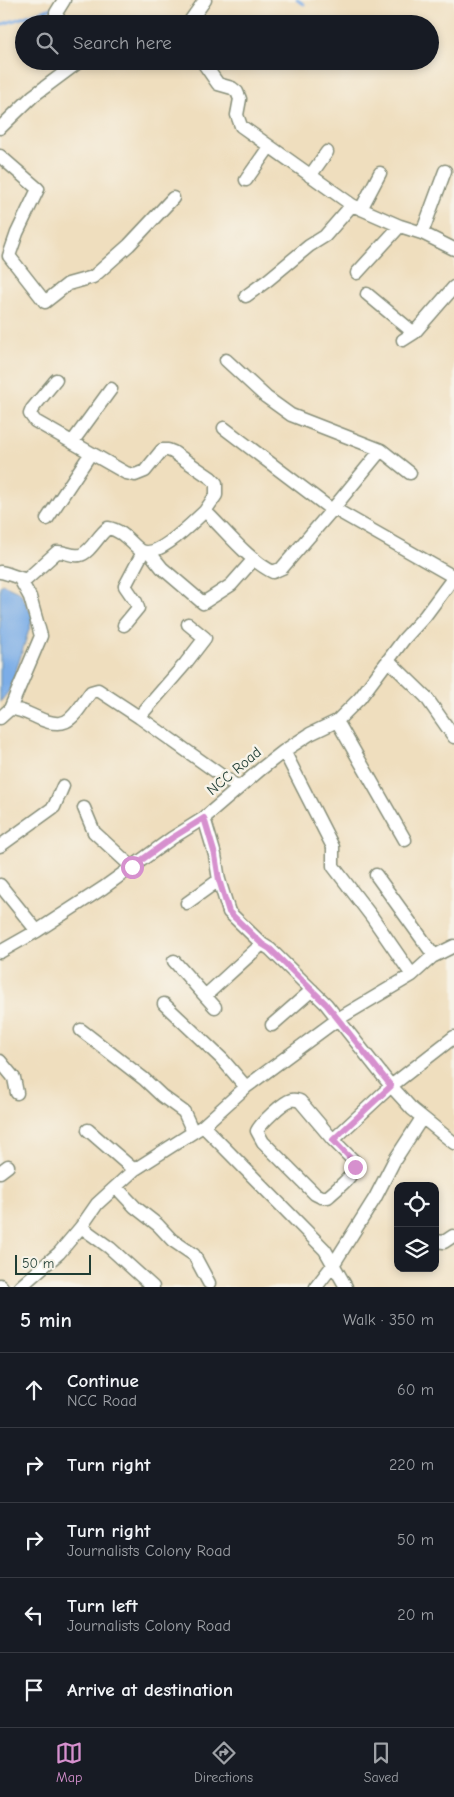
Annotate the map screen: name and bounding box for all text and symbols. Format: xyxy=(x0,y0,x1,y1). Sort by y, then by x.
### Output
search box xyxy=(15,15,439,70)
icon: search xyxy=(33,29,61,57)
text: Search here xyxy=(73,32,172,54)
street label: NCC Road xyxy=(203,743,265,799)
route start xyxy=(121,856,144,879)
route end xyxy=(344,1156,367,1179)
map controls xyxy=(394,1182,439,1272)
button: locate xyxy=(394,1182,439,1227)
button: layers xyxy=(394,1227,439,1272)
scale bar xyxy=(15,1252,91,1275)
text: 50 m xyxy=(22,1255,54,1272)
text: 5 min xyxy=(20,1308,72,1332)
text: Walk · 350 m xyxy=(343,1311,434,1329)
text: Continue xyxy=(67,1370,139,1392)
icon: ahead xyxy=(20,1376,48,1404)
text: 60 m xyxy=(397,1381,434,1399)
text: NCC Road xyxy=(67,1392,137,1410)
icon: right xyxy=(20,1451,48,1479)
text: Turn right xyxy=(67,1454,151,1476)
text: 220 m xyxy=(389,1456,434,1474)
text: Turn right xyxy=(67,1520,151,1542)
icon: right xyxy=(20,1526,48,1554)
text: 50 m xyxy=(397,1531,434,1549)
text: Journalists Colony Road xyxy=(67,1542,231,1560)
text: Turn left xyxy=(67,1595,138,1617)
icon: left xyxy=(20,1601,48,1629)
text: 20 m xyxy=(397,1606,434,1624)
text: Journalists Colony Road xyxy=(67,1617,231,1635)
icon: arrive xyxy=(20,1676,48,1704)
text: Arrive at destination xyxy=(67,1679,233,1701)
tab: Map xyxy=(55,1739,83,1786)
tab: Directions xyxy=(194,1739,253,1786)
tab: Saved xyxy=(364,1739,399,1786)

